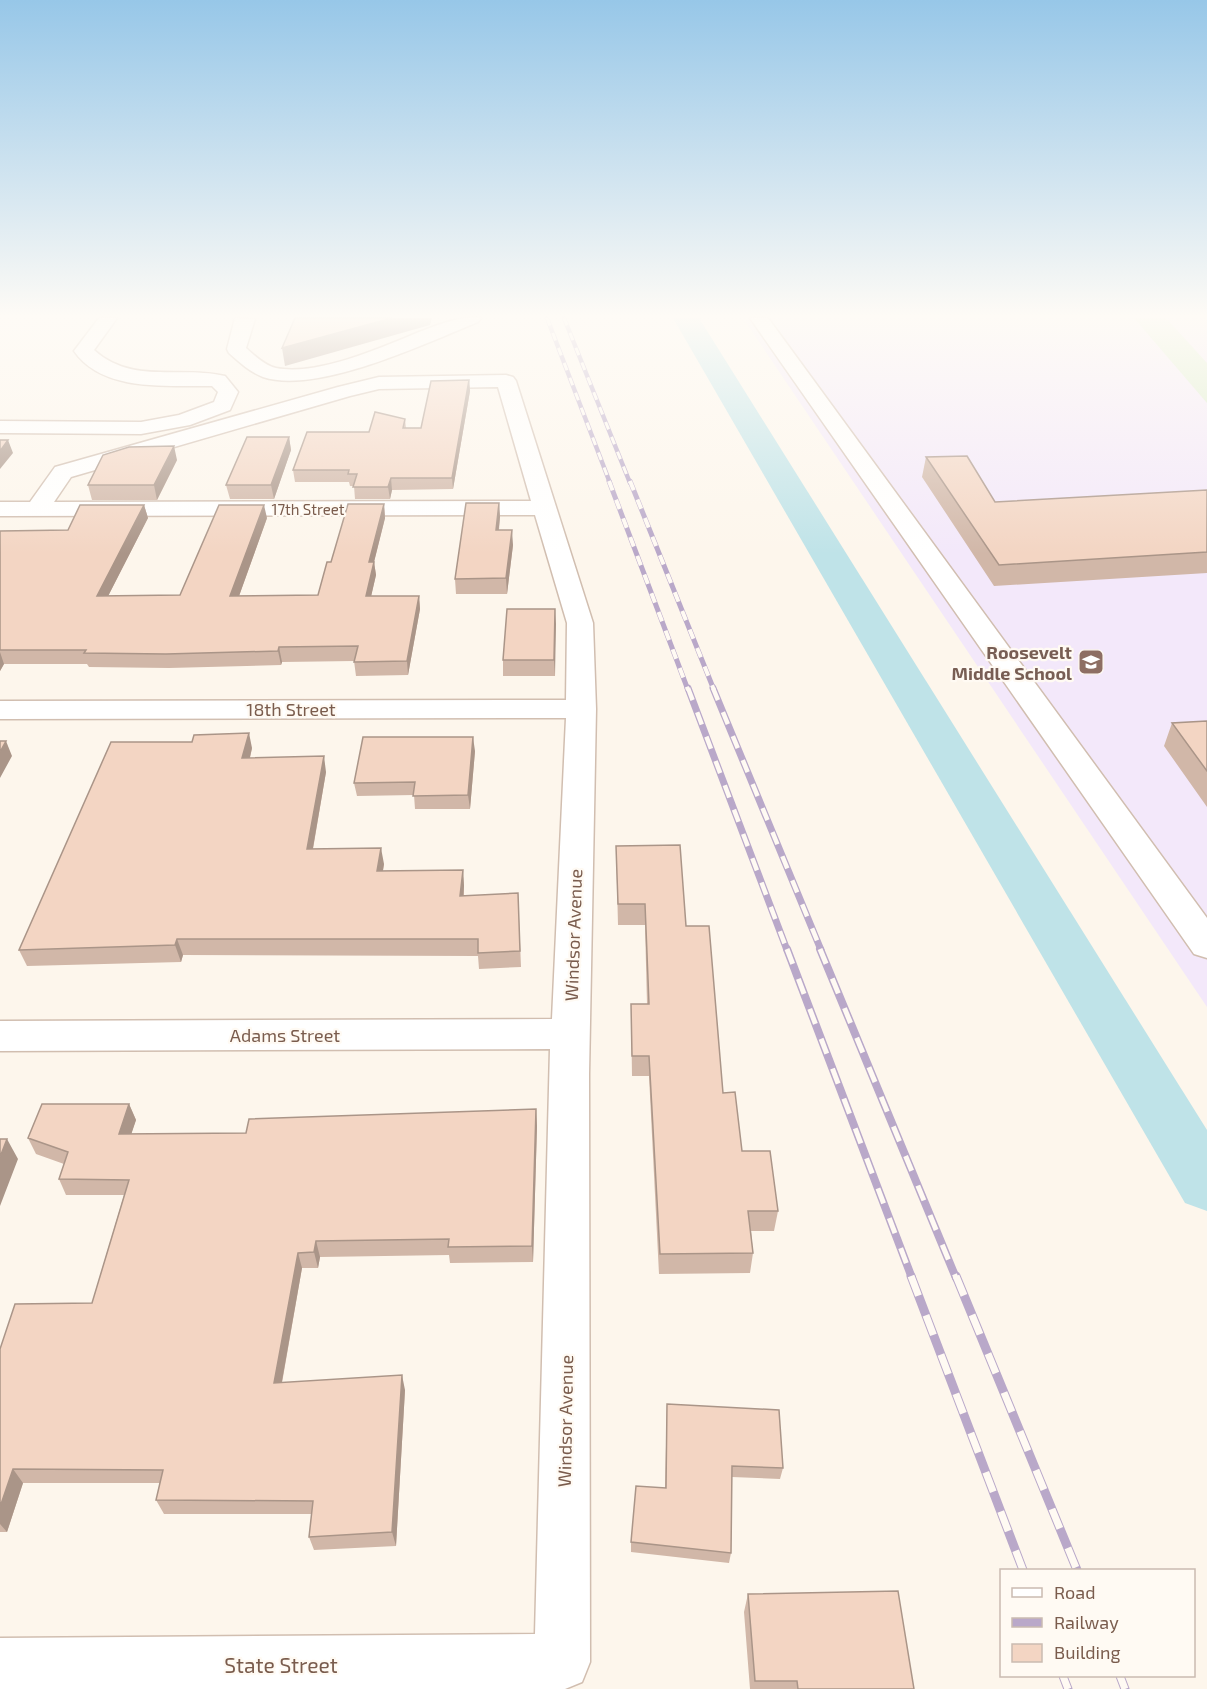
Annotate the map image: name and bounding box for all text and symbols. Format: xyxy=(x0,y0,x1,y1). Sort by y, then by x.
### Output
street label: 17th Street xyxy=(271,500,345,518)
place label: Roosevelt Middle School xyxy=(951,641,1073,684)
school or university icon: Roosevelt Middle School xyxy=(1076,647,1106,677)
street label: 18th Street xyxy=(246,698,336,720)
street label: Windsor Avenue xyxy=(560,868,586,1002)
street label: Adams Street xyxy=(230,1024,340,1046)
street label: Windsor Avenue xyxy=(553,1355,577,1487)
legend xyxy=(1000,1569,1195,1677)
text: Road xyxy=(1054,1581,1095,1603)
text: Railway xyxy=(1054,1611,1119,1633)
text: Building xyxy=(1054,1641,1121,1663)
street label: State Street xyxy=(224,1652,338,1677)

